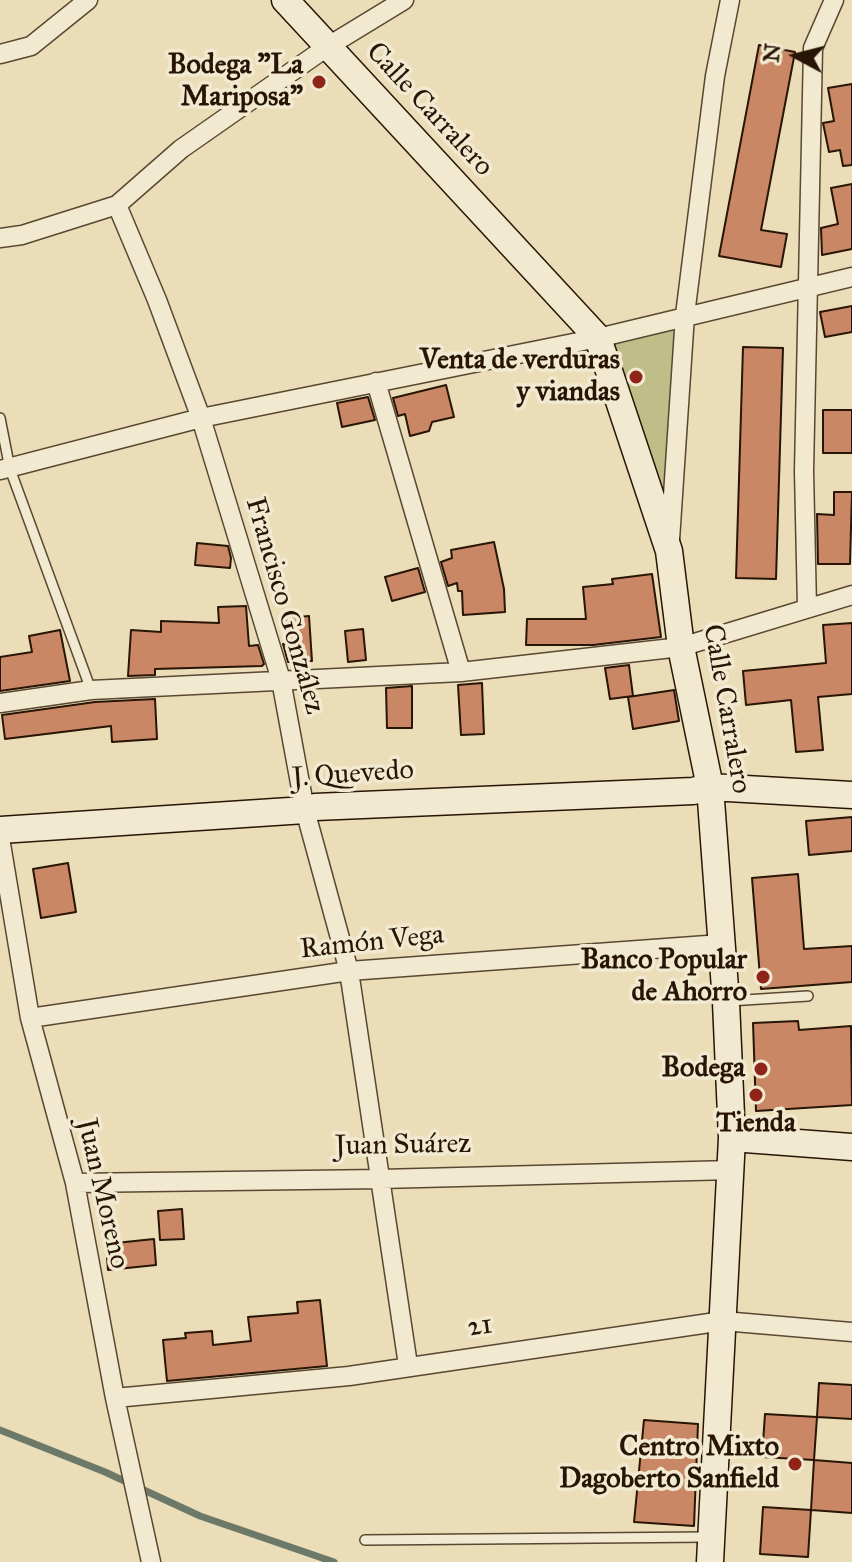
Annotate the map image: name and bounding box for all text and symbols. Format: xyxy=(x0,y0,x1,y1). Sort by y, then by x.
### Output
north arrow xyxy=(756,16,836,96)
street label: Calle Carralero xyxy=(358,36,500,184)
text: N xyxy=(757,42,786,64)
place label: Bodega "La Mariposa" xyxy=(168,49,303,115)
marker: Bodega "La Mariposa" xyxy=(310,73,328,91)
place label: Venta de verduras y viandas xyxy=(420,344,620,410)
marker: Venta de verduras y viandas xyxy=(627,368,645,386)
street label: Francisco González xyxy=(237,494,331,718)
street label: Calle Carralero xyxy=(695,622,757,796)
street label: J. Quevedo xyxy=(291,754,415,796)
street label: Ramón Vega xyxy=(298,919,446,967)
place label: Banco Popular de Ahorro xyxy=(581,944,747,1010)
marker: Banco Popular de Ahorro xyxy=(754,968,772,986)
place label: Bodega xyxy=(662,1052,745,1086)
marker: Bodega xyxy=(752,1060,770,1078)
marker: Tienda xyxy=(747,1086,765,1104)
place label: Tienda xyxy=(716,1107,796,1141)
street label: Juan Moreno xyxy=(68,1116,136,1272)
street label: Juan Suárez xyxy=(335,1128,471,1164)
street label: 21 xyxy=(465,1309,495,1345)
place label: Centro Mixto Dagoberto Sanfield xyxy=(559,1431,779,1497)
marker: Centro Mixto Dagoberto Sanfield xyxy=(786,1455,804,1473)

